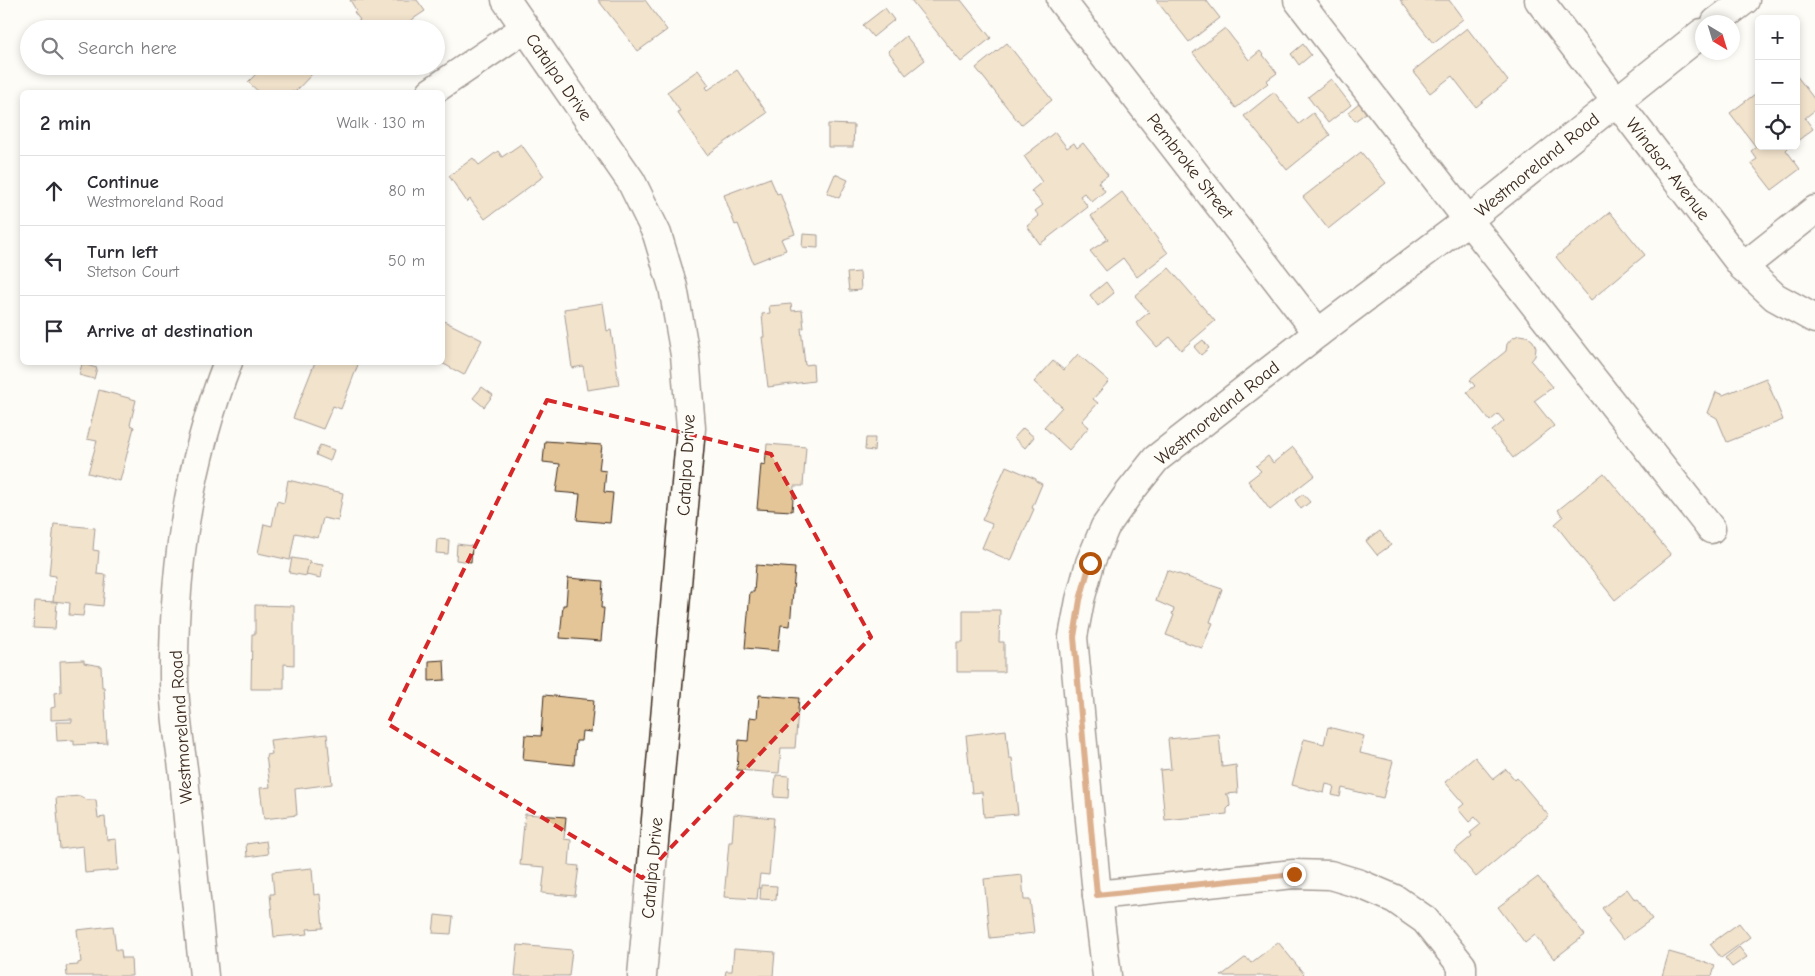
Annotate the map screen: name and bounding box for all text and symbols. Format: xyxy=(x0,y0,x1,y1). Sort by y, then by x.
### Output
north arrow xyxy=(1695,15,1740,60)
map controls xyxy=(1755,15,1800,150)
button: + xyxy=(1755,15,1800,60)
search box xyxy=(20,20,445,75)
street label: Catalpa Drive xyxy=(521,30,596,125)
icon: search xyxy=(38,34,66,62)
text: Search here xyxy=(78,37,177,59)
button: − xyxy=(1755,60,1800,105)
button: locate xyxy=(1755,105,1800,150)
street label: Westmoreland Road xyxy=(1471,109,1604,222)
street label: Pembroke Street xyxy=(1142,110,1238,224)
text: 2 min xyxy=(40,111,91,135)
text: Walk · 130 m xyxy=(336,114,425,132)
street label: Windsor Avenue xyxy=(1621,114,1714,225)
text: Continue xyxy=(87,171,159,193)
icon: ahead xyxy=(40,177,68,205)
text: 80 m xyxy=(388,182,425,200)
text: Westmoreland Road xyxy=(87,193,224,211)
text: Turn left xyxy=(87,241,158,263)
icon: left xyxy=(40,247,68,275)
text: 50 m xyxy=(388,252,425,270)
text: Stetson Court xyxy=(87,263,179,281)
icon: arrive xyxy=(40,317,68,345)
text: Arrive at destination xyxy=(87,320,253,342)
street label: Westmoreland Road xyxy=(1151,357,1284,470)
street label: Catalpa Drive xyxy=(673,414,700,516)
route start xyxy=(1079,552,1102,575)
street label: Westmoreland Road xyxy=(166,649,197,804)
street label: Catalpa Drive xyxy=(638,816,667,920)
route end xyxy=(1283,863,1306,886)

